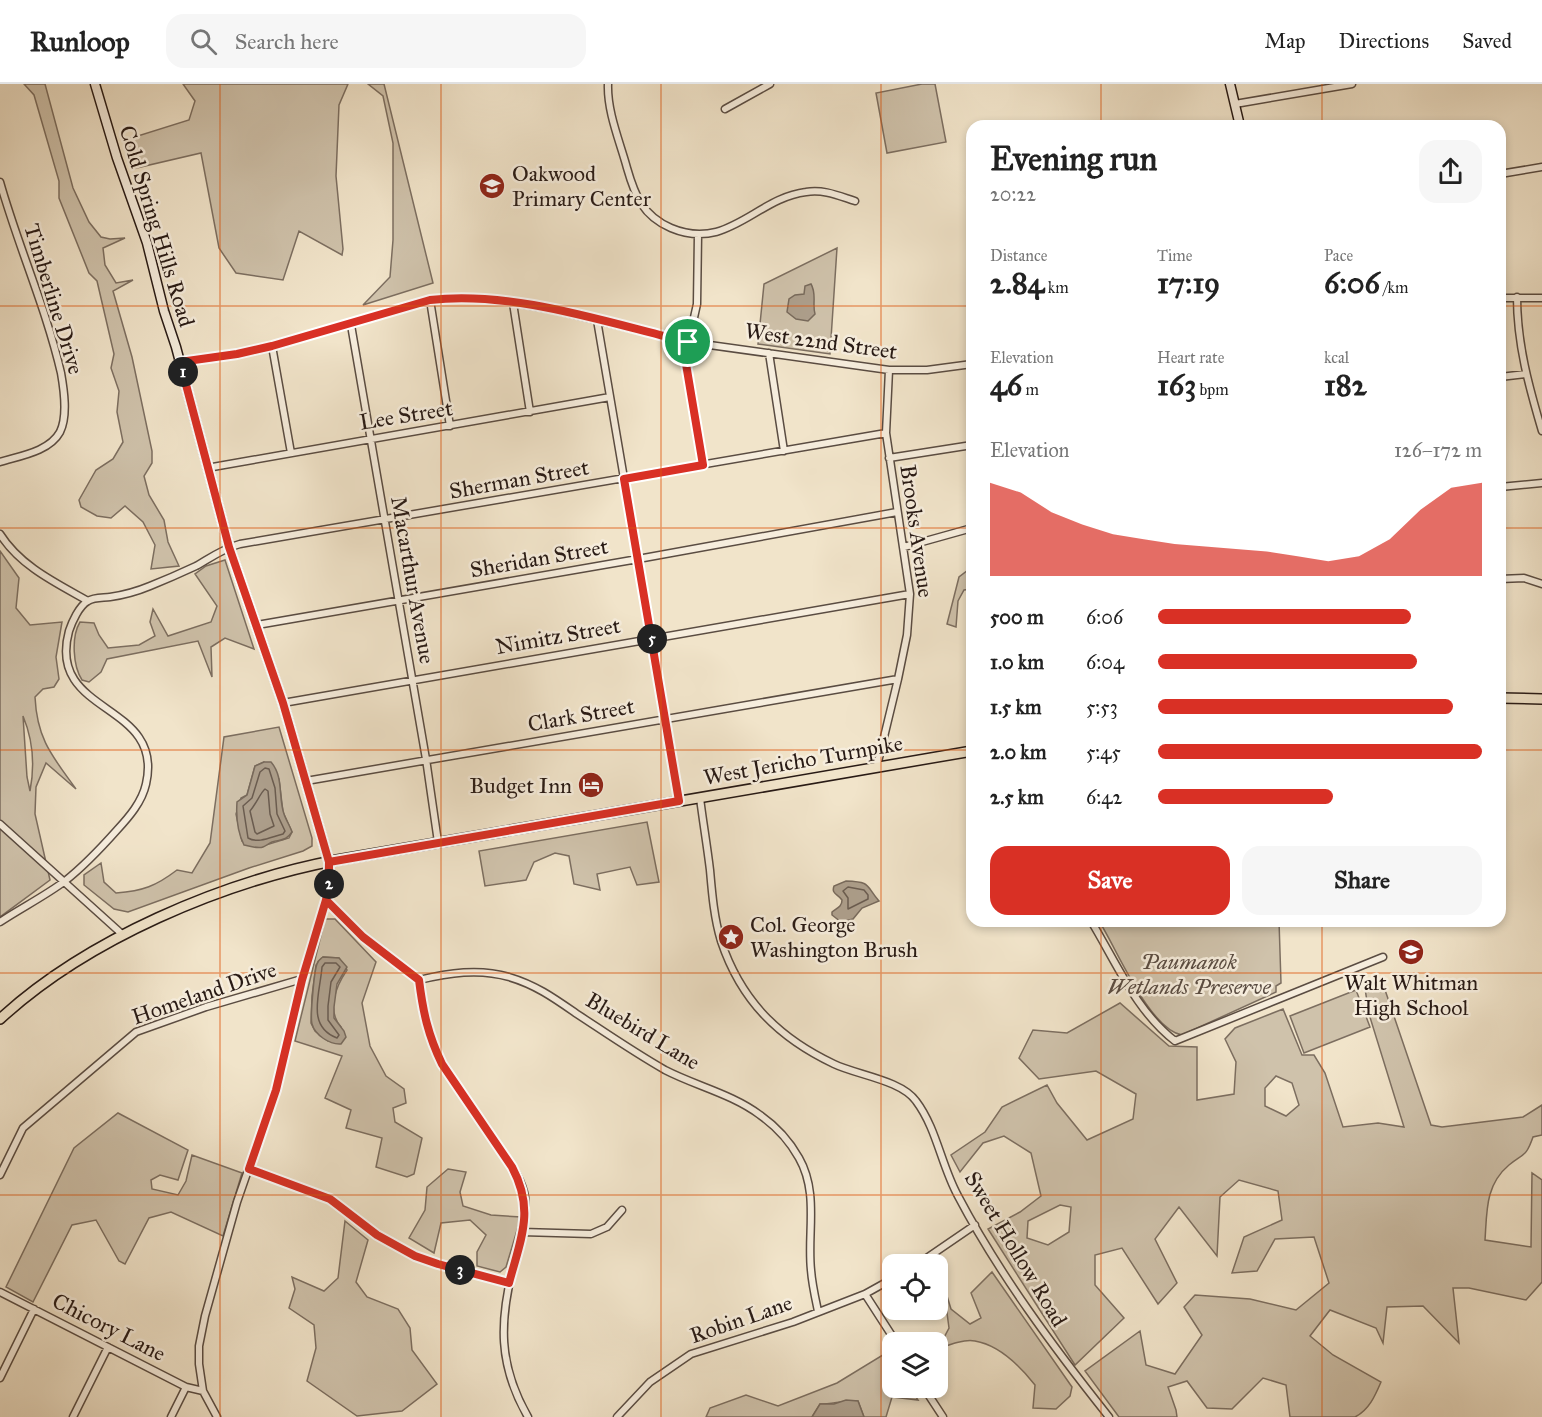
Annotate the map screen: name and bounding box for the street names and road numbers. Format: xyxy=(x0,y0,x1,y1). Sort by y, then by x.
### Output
street label: Cold Spring Hills Road xyxy=(114,122,200,330)
street label: Timberline Drive xyxy=(18,220,90,378)
street label: West 22nd Street xyxy=(743,317,899,365)
street label: Lee Street xyxy=(357,394,455,436)
street label: Sherman Street xyxy=(447,453,591,505)
street label: Brooks Avenue xyxy=(894,463,940,599)
street label: Macarthur Avenue xyxy=(385,494,441,666)
street label: Sheridan Street xyxy=(468,533,610,583)
street label: Nimitz Street xyxy=(493,612,623,660)
street label: Clark Street xyxy=(526,692,637,738)
street label: West Jericho Turnpike xyxy=(701,729,905,791)
street label: Homeland Drive xyxy=(128,956,280,1030)
street label: Bluebird Lane xyxy=(581,986,705,1076)
street label: Sweet Hollow Road xyxy=(959,1166,1073,1332)
street label: Chicory Lane xyxy=(48,1287,170,1367)
street label: Robin Lane xyxy=(686,1289,796,1349)

